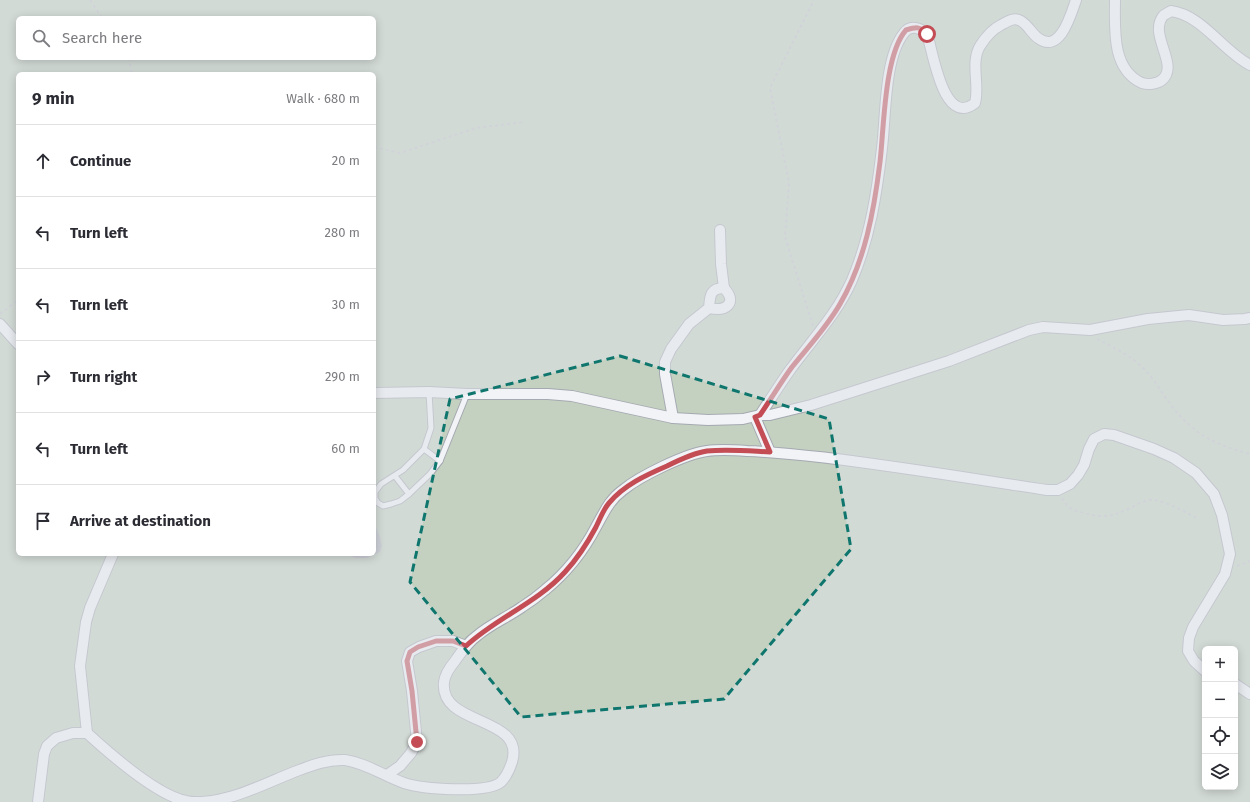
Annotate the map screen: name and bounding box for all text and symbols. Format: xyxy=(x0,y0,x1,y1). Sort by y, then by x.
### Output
search box xyxy=(16,16,376,60)
route start xyxy=(918,25,936,43)
icon: search xyxy=(30,27,52,49)
text: Search here xyxy=(62,29,142,47)
text: 9 min xyxy=(32,88,75,109)
text: Walk · 680 m xyxy=(286,91,360,106)
icon: ahead xyxy=(32,150,54,172)
text: Continue xyxy=(70,152,131,170)
text: 20 m xyxy=(332,153,360,168)
icon: left xyxy=(32,222,54,244)
text: Turn left xyxy=(70,224,128,242)
text: 280 m xyxy=(325,225,360,240)
icon: left xyxy=(32,294,54,316)
text: Turn left xyxy=(70,296,128,314)
text: 30 m xyxy=(332,297,360,312)
icon: right xyxy=(32,366,54,388)
text: Turn right xyxy=(70,368,137,386)
text: 290 m xyxy=(325,369,360,384)
icon: left xyxy=(32,438,54,460)
text: Turn left xyxy=(70,440,128,458)
text: 60 m xyxy=(331,441,360,456)
icon: arrive xyxy=(32,510,54,532)
text: Arrive at destination xyxy=(70,512,211,530)
map controls xyxy=(1202,646,1238,790)
button: + xyxy=(1202,646,1238,682)
button: − xyxy=(1202,682,1238,718)
button: locate xyxy=(1202,718,1238,754)
route end xyxy=(408,733,426,751)
button: layers xyxy=(1202,754,1238,790)

